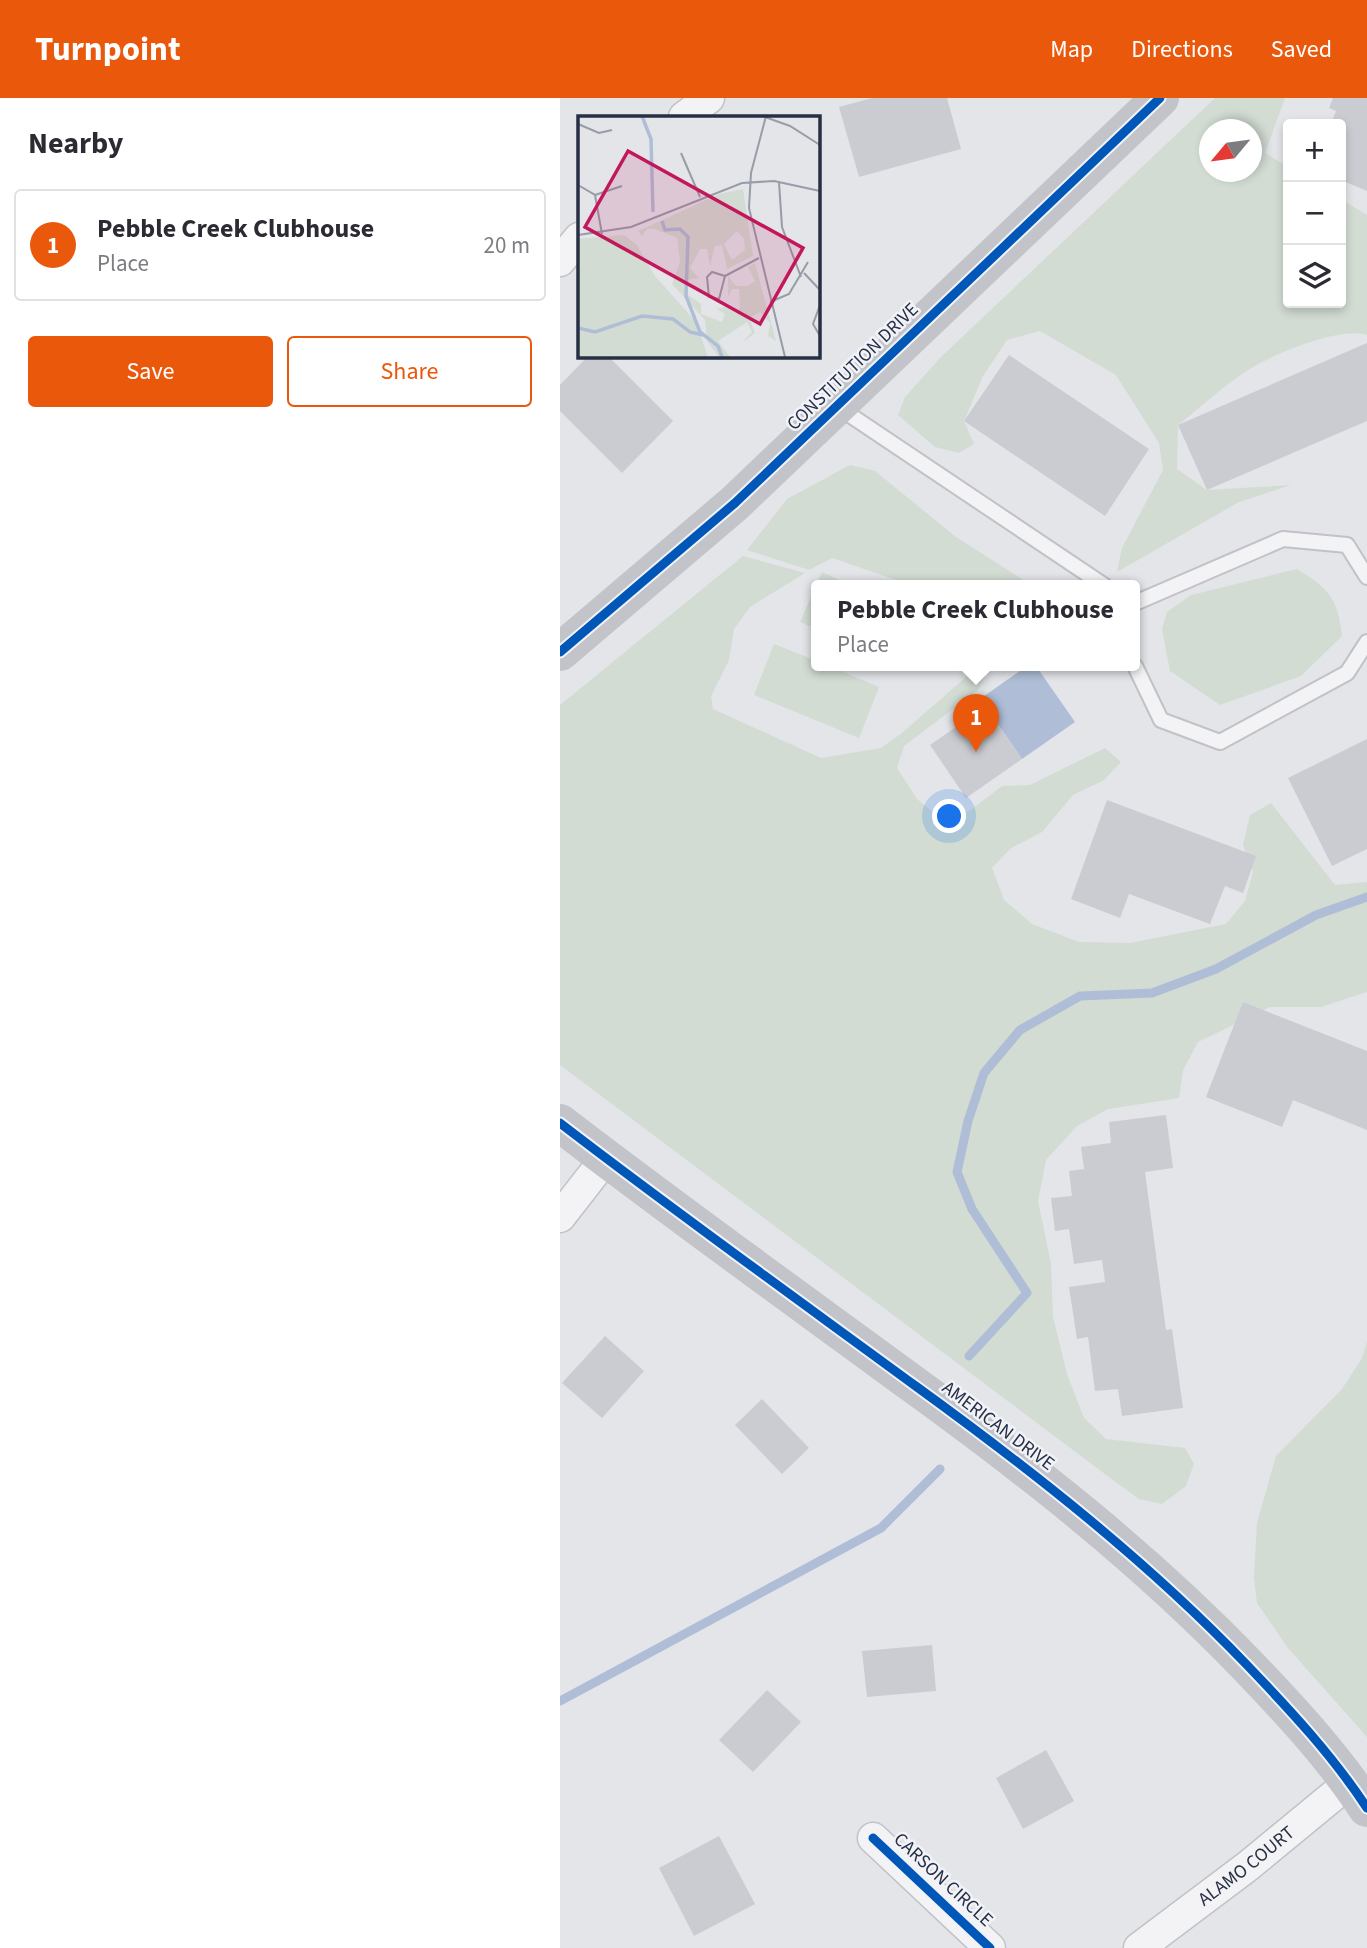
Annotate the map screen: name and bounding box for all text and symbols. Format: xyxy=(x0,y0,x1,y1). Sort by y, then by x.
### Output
text: Turnpoint xyxy=(35,26,181,73)
text: Map xyxy=(1050,32,1093,67)
text: Directions xyxy=(1131,32,1233,67)
text: Saved xyxy=(1271,32,1332,67)
inset map xyxy=(578,116,819,357)
north arrow xyxy=(1199,119,1262,182)
map controls xyxy=(1283,119,1346,308)
button: + xyxy=(1283,119,1346,182)
text: Nearby xyxy=(28,122,123,165)
button: − xyxy=(1283,182,1346,245)
text: Pebble Creek Clubhouse xyxy=(97,210,374,247)
text: 1 xyxy=(47,229,59,262)
text: 20 m xyxy=(483,229,530,262)
button: layers xyxy=(1283,245,1346,308)
text: Place xyxy=(97,247,149,280)
street label: CONSTITUTION DRIVE xyxy=(781,297,925,437)
button: Save xyxy=(28,336,273,407)
button: Share xyxy=(287,336,532,407)
popup xyxy=(811,580,1140,671)
text: Pebble Creek Clubhouse xyxy=(837,591,1114,628)
text: Place xyxy=(837,628,889,661)
pin: 1 xyxy=(953,694,999,752)
your location xyxy=(932,799,966,833)
street label: AMERICAN DRIVE xyxy=(936,1375,1060,1477)
street label: ALAMO COURT xyxy=(1192,1820,1300,1913)
street label: CARSON CIRCLE xyxy=(887,1827,999,1933)

